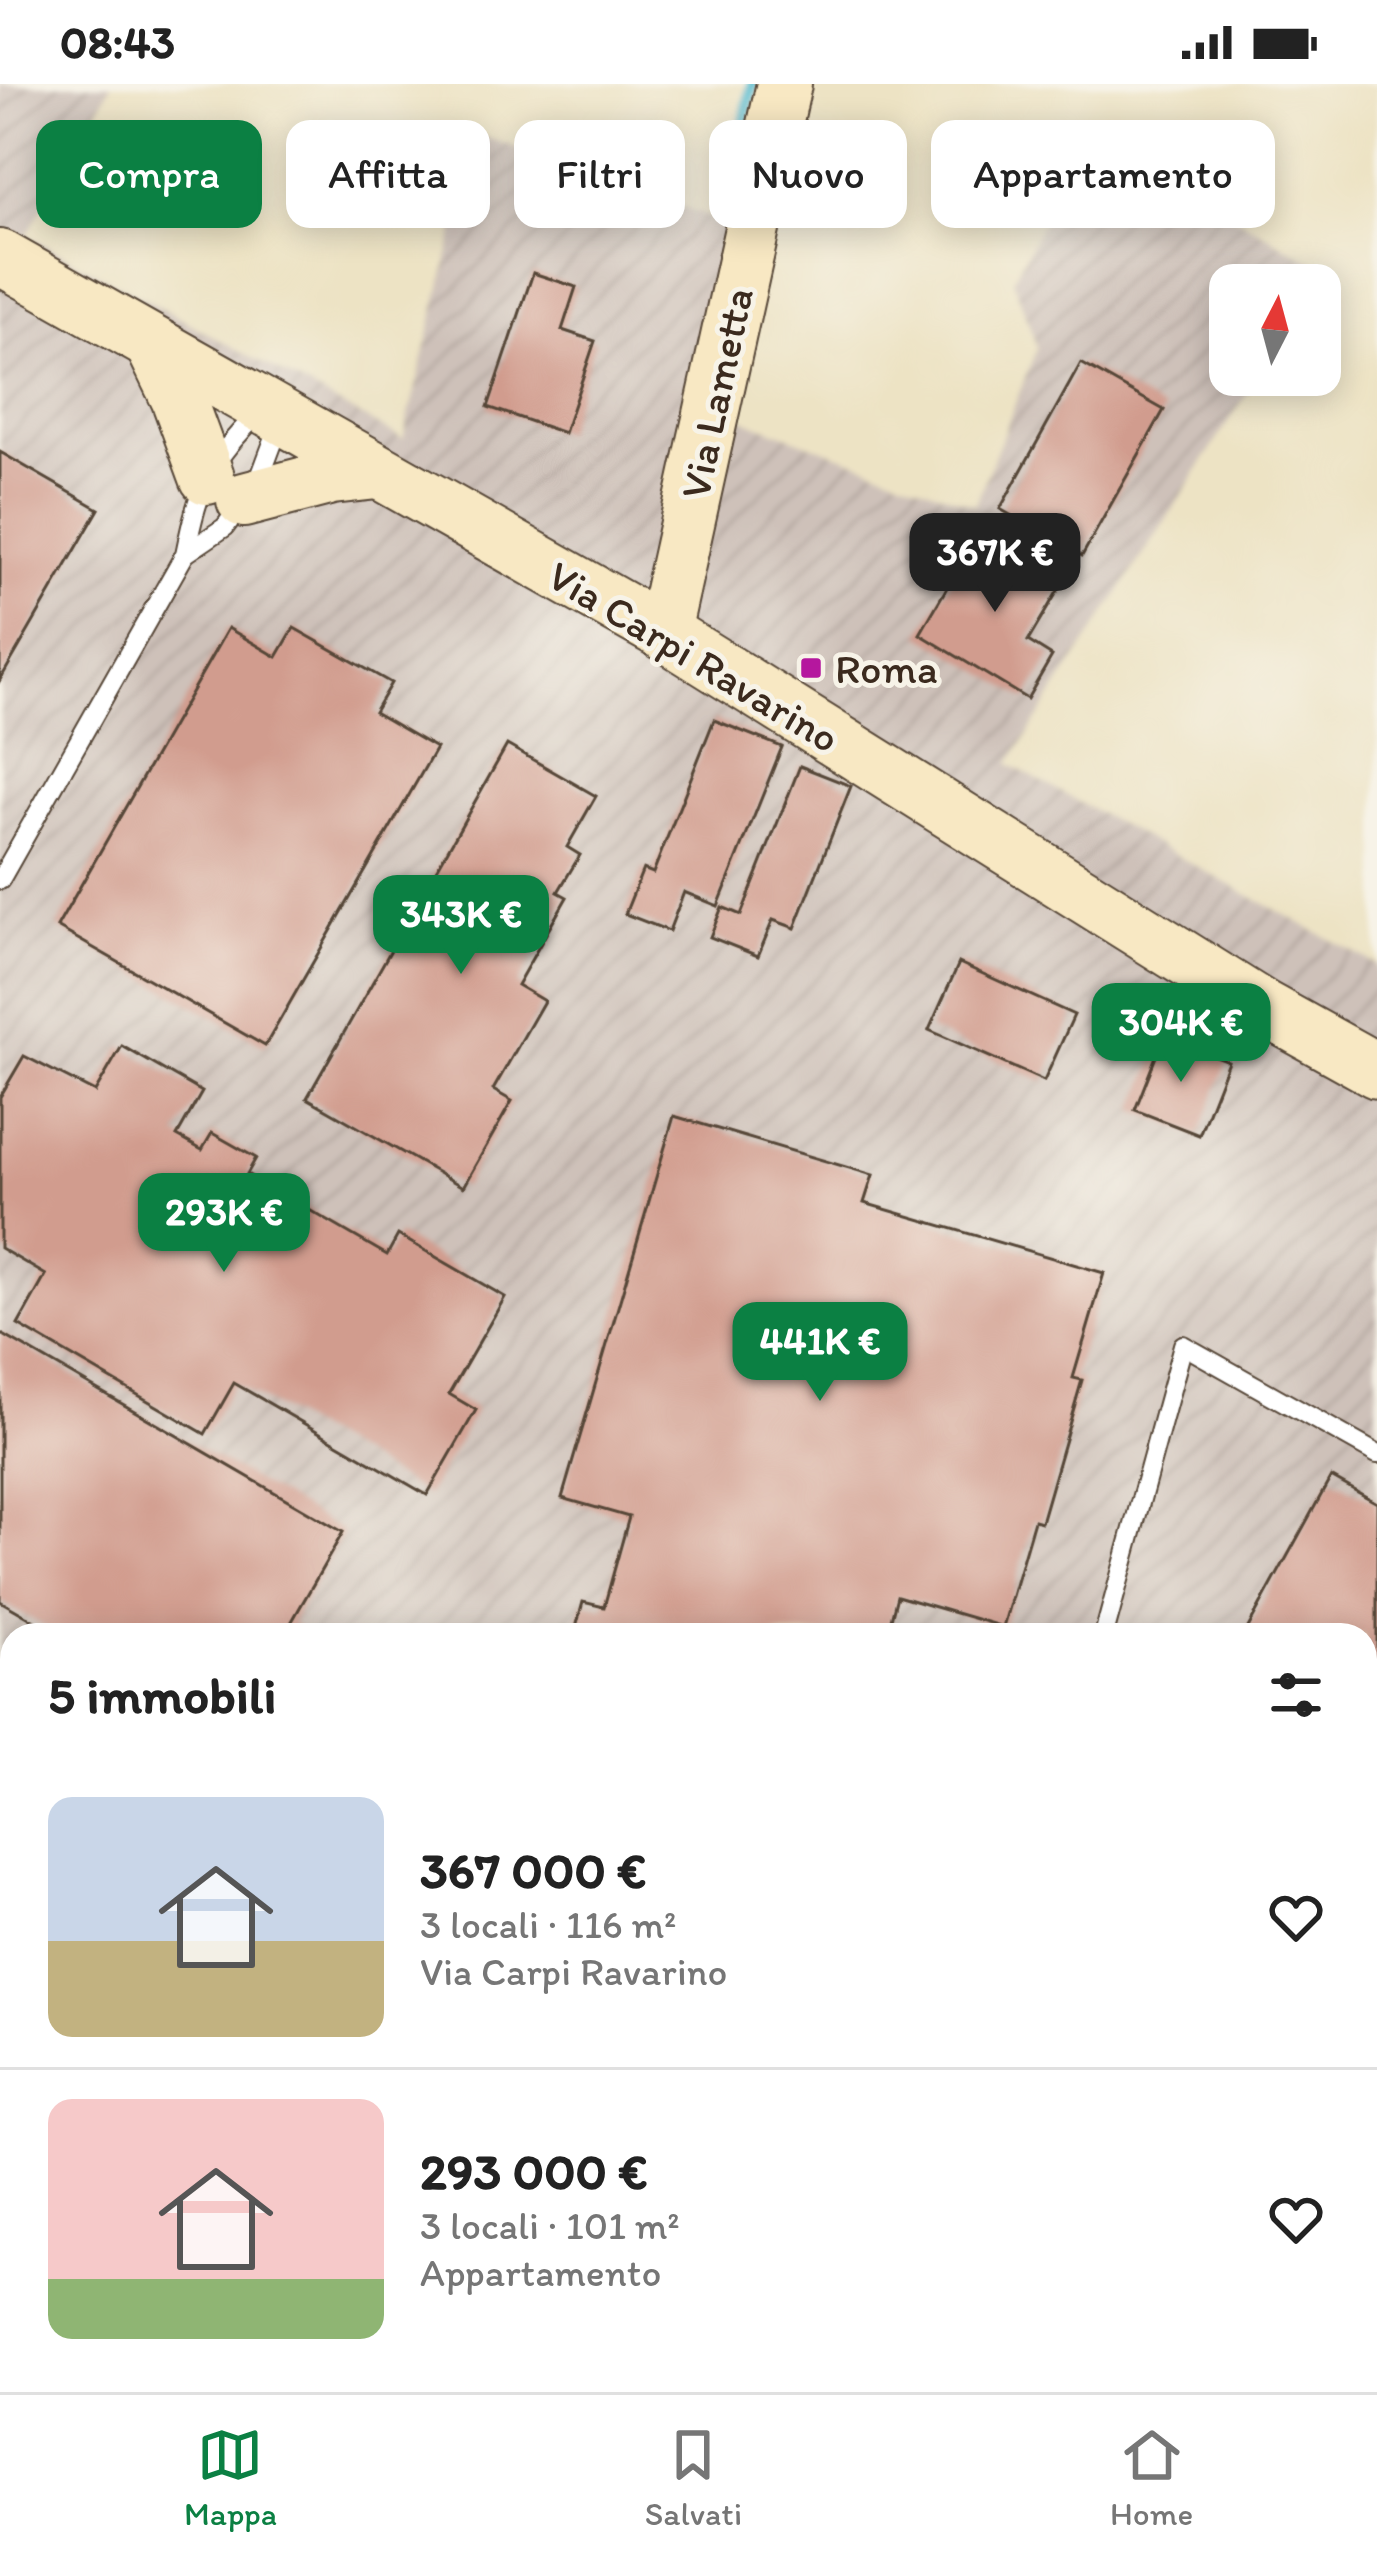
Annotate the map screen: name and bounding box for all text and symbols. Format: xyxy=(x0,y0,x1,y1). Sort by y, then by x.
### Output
text: 08:43 xyxy=(60,15,175,69)
chip: Compra xyxy=(36,120,262,228)
chip: Affitta xyxy=(286,120,490,228)
chip: Filtri xyxy=(514,120,685,228)
chip: Nuovo xyxy=(709,120,907,228)
chip: Appartamento xyxy=(931,120,1275,228)
north arrow xyxy=(1209,264,1341,396)
map controls xyxy=(1209,264,1341,396)
street label: Via Lametta xyxy=(669,283,764,503)
pin: 367K € xyxy=(897,513,1093,615)
text: 367K € xyxy=(936,528,1054,575)
street label: Via Carpi Ravarino xyxy=(539,549,849,764)
place label: Roma xyxy=(835,643,938,694)
marker: Roma xyxy=(798,655,824,681)
pin: 343K € xyxy=(363,875,559,977)
text: 343K € xyxy=(400,890,522,937)
pin: 304K € xyxy=(1083,983,1279,1085)
text: 304K € xyxy=(1119,998,1243,1045)
pin: 293K € xyxy=(126,1173,322,1275)
text: 293K € xyxy=(165,1188,283,1235)
pin: 441K € xyxy=(722,1302,918,1404)
text: 441K € xyxy=(760,1317,880,1364)
icon: filters xyxy=(1263,1662,1329,1728)
text: 5 immobili xyxy=(48,1665,276,1726)
text: 367 000 € xyxy=(420,1840,646,1901)
icon: home xyxy=(144,1845,288,1989)
icon: heart xyxy=(1263,1884,1329,1950)
text: 3 locali · 116 m² xyxy=(420,1901,676,1948)
text: Via Carpi Ravarino xyxy=(420,1948,727,1995)
text: 293 000 € xyxy=(420,2141,648,2202)
icon: home xyxy=(144,2147,288,2291)
icon: heart xyxy=(1263,2186,1329,2252)
text: 3 locali · 101 m² xyxy=(420,2202,680,2249)
text: Appartamento xyxy=(420,2249,661,2296)
tab: Mappa xyxy=(184,2422,277,2533)
tab: Salvati xyxy=(645,2422,742,2533)
tab: Home xyxy=(1110,2422,1193,2533)

